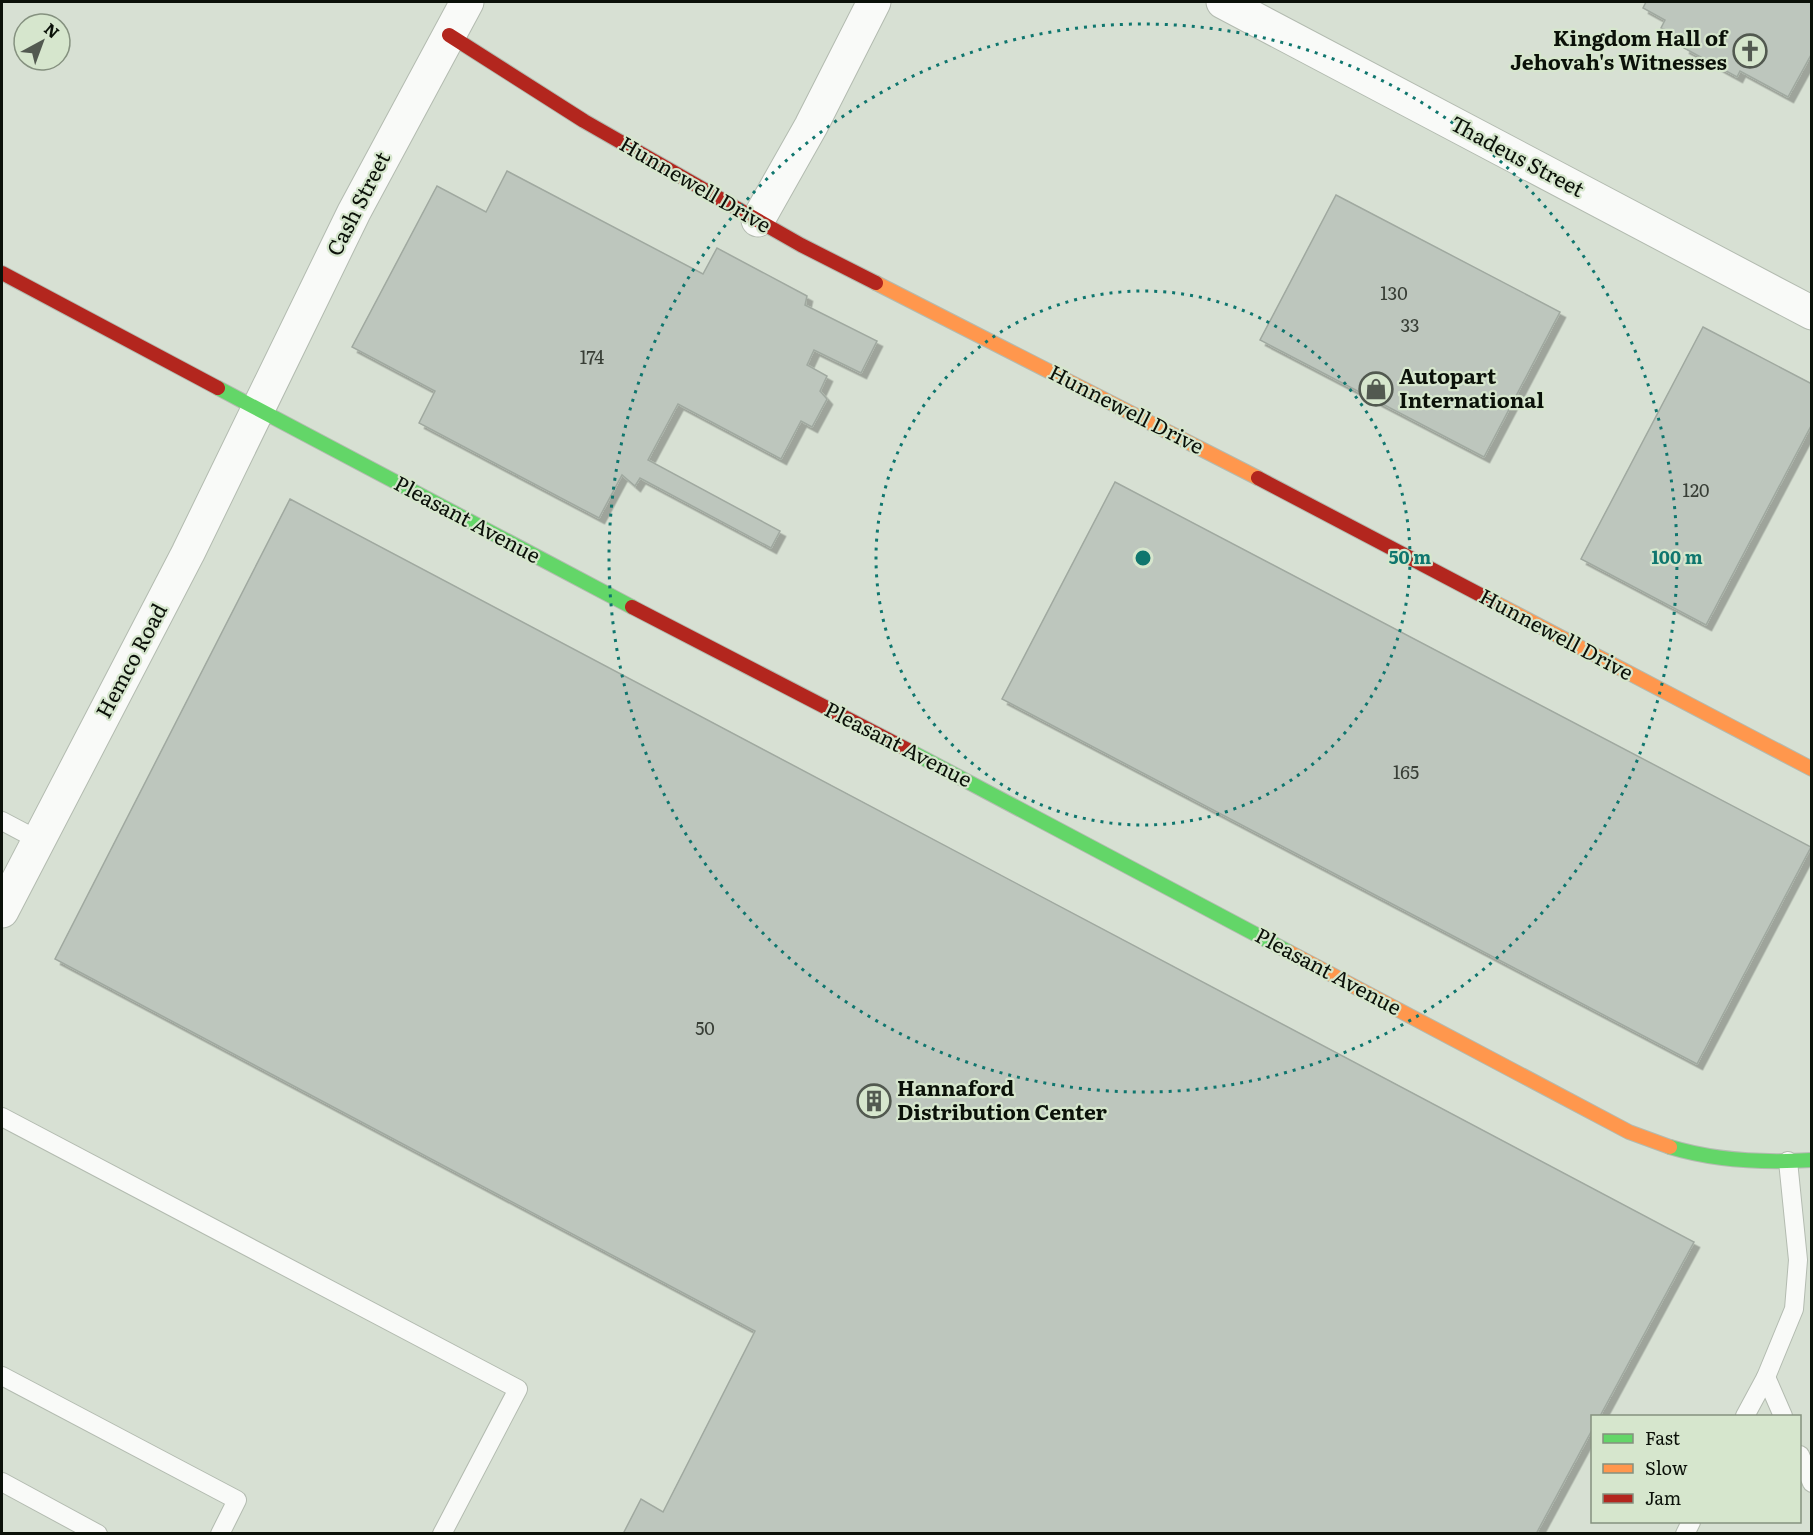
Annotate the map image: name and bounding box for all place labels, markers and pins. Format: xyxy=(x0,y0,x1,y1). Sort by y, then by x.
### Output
place label: Kingdom Hall of Jehovah's Witnesses xyxy=(1510,21,1729,76)
church icon: Kingdom Hall of Jehovah's Witnesses xyxy=(1732,33,1768,69)
place label: Autopart International xyxy=(1399,359,1544,414)
shop icon: Autopart International xyxy=(1358,371,1394,407)
centre of rings xyxy=(1133,548,1153,568)
place label: Hannaford Distribution Center xyxy=(897,1071,1108,1126)
building icon: Hannaford Distribution Center xyxy=(856,1083,892,1119)

